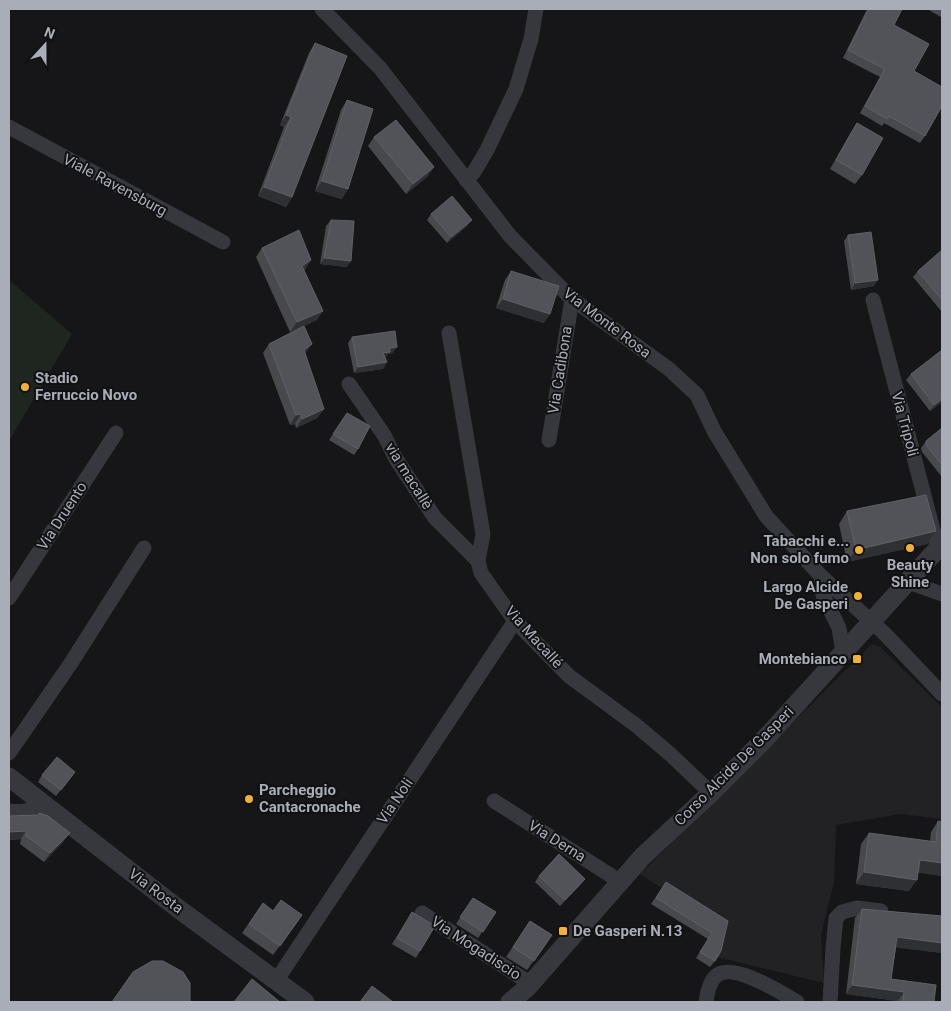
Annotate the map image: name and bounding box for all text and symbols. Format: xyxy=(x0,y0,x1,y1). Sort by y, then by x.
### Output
north arrow xyxy=(20,20,70,70)
text: N xyxy=(42,24,57,42)
street label: Viale Ravensburg xyxy=(60,150,170,220)
street label: Via Monte Rosa xyxy=(560,284,654,362)
street label: Via Cadibona xyxy=(544,325,576,415)
place label: Stadio Ferruccio Novo xyxy=(35,369,137,404)
marker: Stadio Ferruccio Novo xyxy=(19,381,31,393)
street label: Via Tripoli xyxy=(888,390,922,458)
street label: via macallè xyxy=(381,439,437,513)
street label: Via Druento xyxy=(33,478,91,554)
place label: Tabacchi e... Non solo fumo xyxy=(750,532,849,567)
marker: Beauty Shine xyxy=(904,542,916,554)
marker: Tabacchi e... Non solo fumo xyxy=(853,544,865,556)
place label: Beauty Shine xyxy=(887,556,934,591)
place label: Largo Alcide De Gasperi xyxy=(763,578,848,613)
marker: Largo Alcide De Gasperi xyxy=(852,590,864,602)
street label: Via Macallé xyxy=(501,602,567,672)
place label: Montebianco xyxy=(759,650,847,668)
marker: Montebianco xyxy=(851,653,863,665)
street label: Corso Alcide De Gasperi xyxy=(671,703,797,829)
street label: Via Noli xyxy=(373,775,417,827)
place label: Parcheggio Cantacronache xyxy=(259,781,361,816)
marker: Parcheggio Cantacronache xyxy=(243,793,255,805)
street label: Via Derna xyxy=(525,816,589,866)
street label: Via Rosta xyxy=(125,865,187,917)
street label: Via Mogadiscio xyxy=(428,912,524,984)
place label: De Gasperi N.13 xyxy=(573,922,682,940)
marker: De Gasperi N.13 xyxy=(557,925,569,937)

